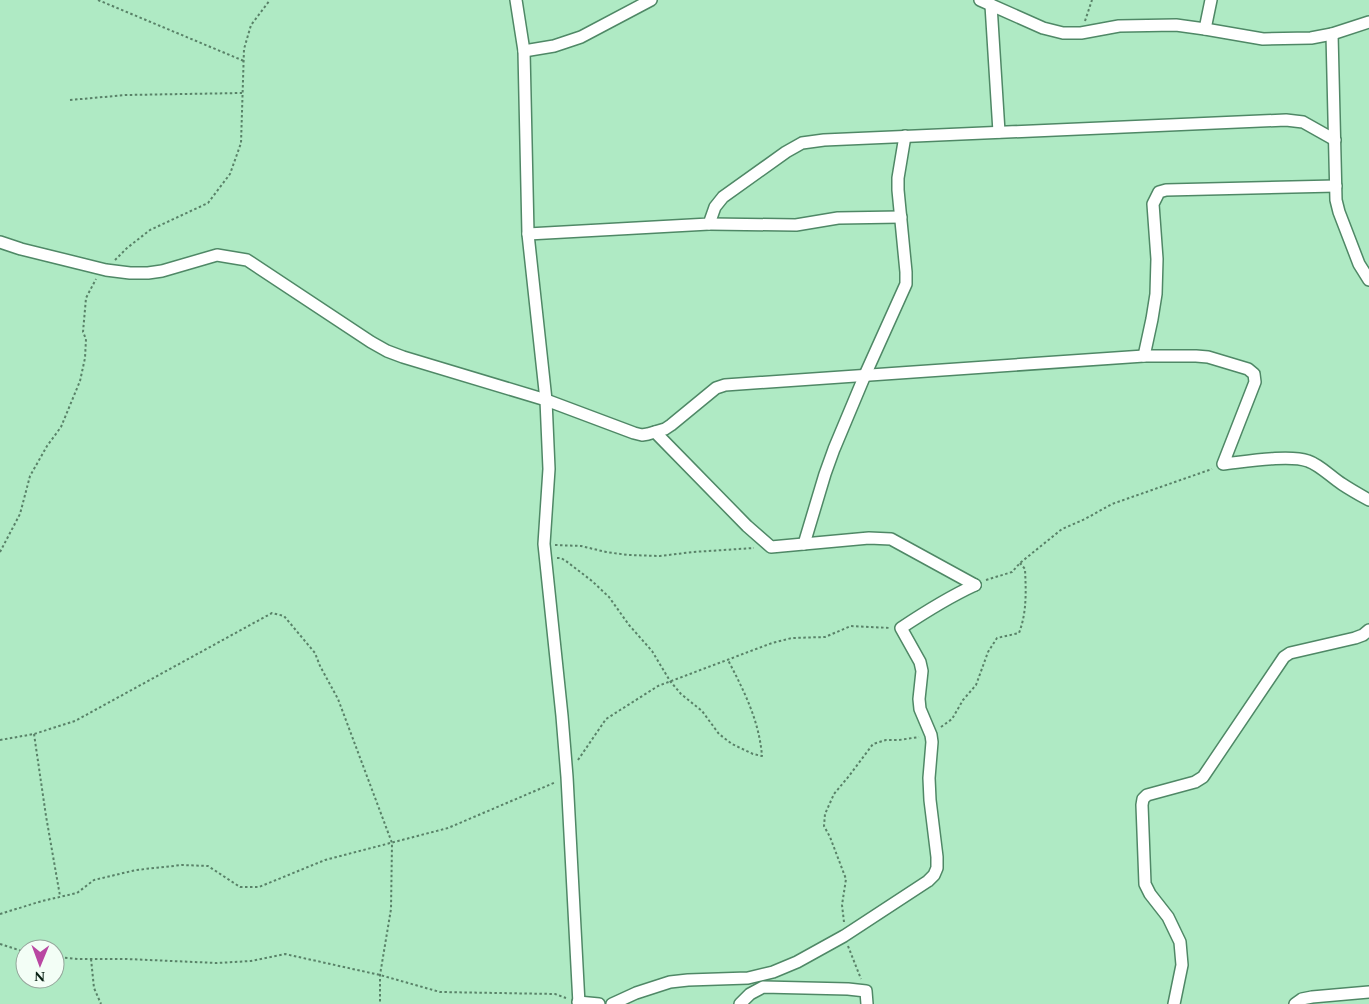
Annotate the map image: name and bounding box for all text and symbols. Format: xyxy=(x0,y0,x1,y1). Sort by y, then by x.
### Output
north arrow xyxy=(15,939,65,989)
text: N xyxy=(34,966,46,987)

